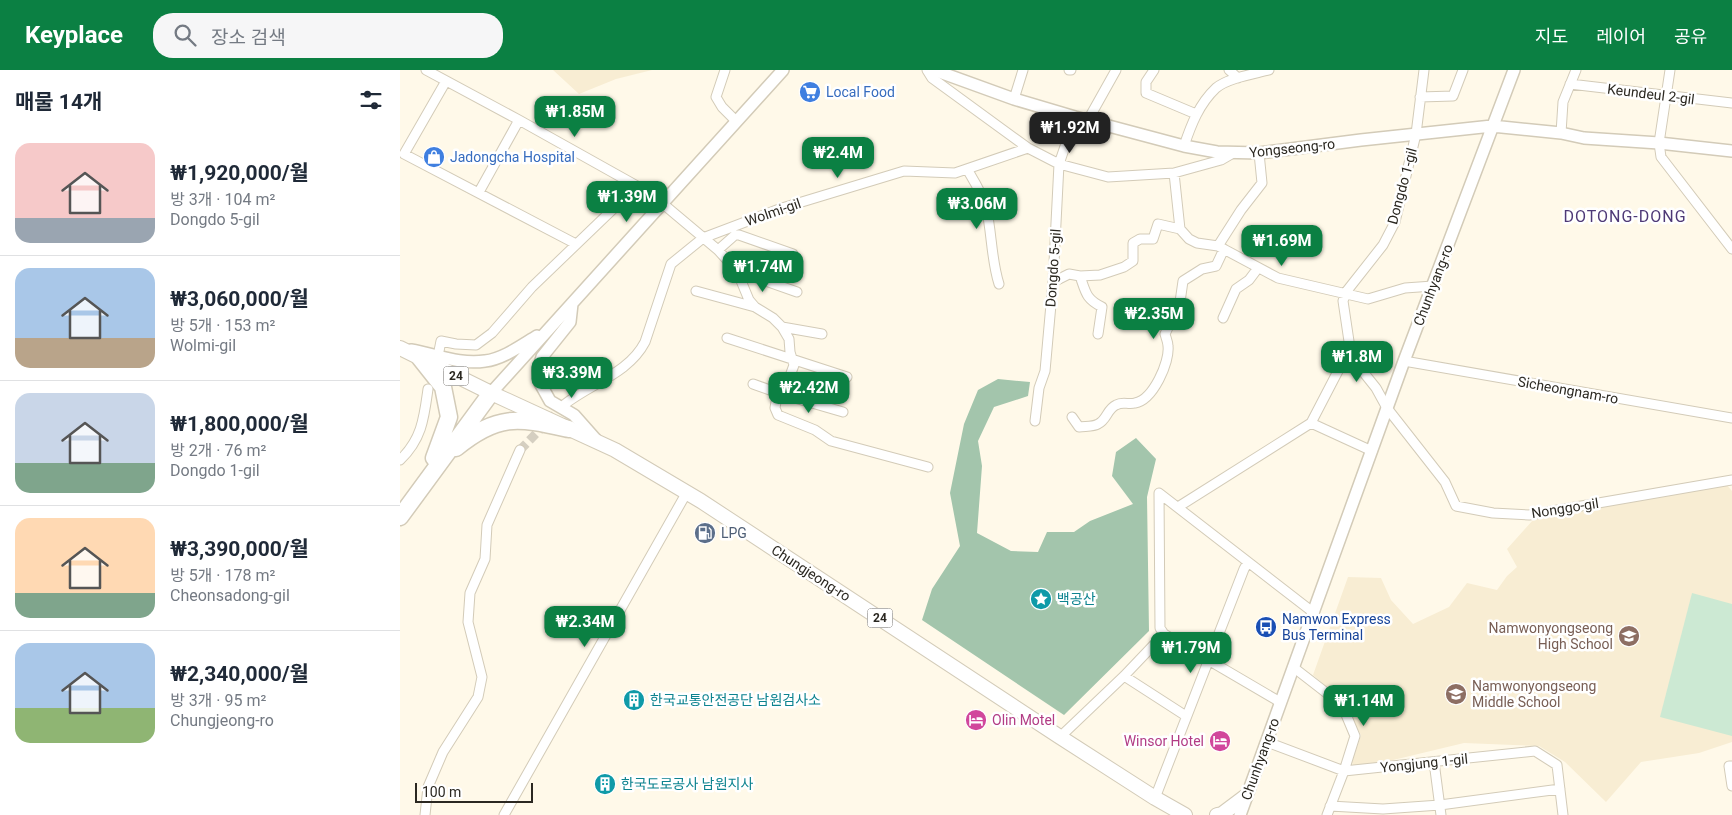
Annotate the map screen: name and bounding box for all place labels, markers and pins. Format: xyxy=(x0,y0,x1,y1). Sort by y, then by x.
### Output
supermarket icon: Local Food xyxy=(798,80,822,104)
place label: Local Food xyxy=(826,84,895,100)
pin: ₩1.85M xyxy=(534,96,616,138)
pin: ₩1.92M xyxy=(1029,112,1111,154)
pin: ₩2.4M xyxy=(803,136,873,179)
shop icon: Jadongcha Hospital xyxy=(422,145,446,169)
place label: Jadongcha Hospital xyxy=(450,149,575,165)
pin: ₩1.39M xyxy=(586,180,668,223)
pin: ₩3.06M xyxy=(936,188,1018,230)
pin: ₩1.69M xyxy=(1241,224,1323,267)
pin: ₩1.74M xyxy=(722,250,804,293)
pin: ₩2.35M xyxy=(1113,298,1195,340)
pin: ₩1.8M xyxy=(1322,340,1392,383)
pin: ₩3.39M xyxy=(531,356,613,399)
pin: ₩2.42M xyxy=(768,372,850,414)
fuel station icon: LPG xyxy=(693,521,717,545)
place label: LPG xyxy=(721,525,747,541)
place icon: 백공산 xyxy=(1029,587,1053,611)
place label: 백공산 xyxy=(1057,591,1096,607)
pin: ₩2.34M xyxy=(544,606,626,648)
place label: Namwon Express Bus Terminal xyxy=(1282,611,1391,643)
bus stop icon: Namwon Express Bus Terminal xyxy=(1254,615,1278,639)
place label: Namwonyongseong High School xyxy=(1489,620,1613,652)
school or university icon: Namwonyongseong High School xyxy=(1617,624,1641,648)
pin: ₩1.79M xyxy=(1150,632,1232,674)
place label: Namwonyongseong Middle School xyxy=(1472,678,1596,710)
school or university icon: Namwonyongseong Middle School xyxy=(1444,682,1468,706)
pin: ₩1.14M xyxy=(1323,684,1405,727)
building icon: 한국교통안전공단 남원검사소 xyxy=(622,688,646,712)
place label: 한국교통안전공단 남원검사소 xyxy=(650,692,821,708)
hotel icon: Olin Motel xyxy=(964,708,988,732)
place label: Olin Motel xyxy=(992,712,1055,728)
hotel icon: Winsor Hotel xyxy=(1208,729,1232,753)
place label: Winsor Hotel xyxy=(1124,733,1204,749)
building icon: 한국도로공사 남원지사 xyxy=(593,772,617,796)
place label: 한국도로공사 남원지사 xyxy=(621,776,753,792)

